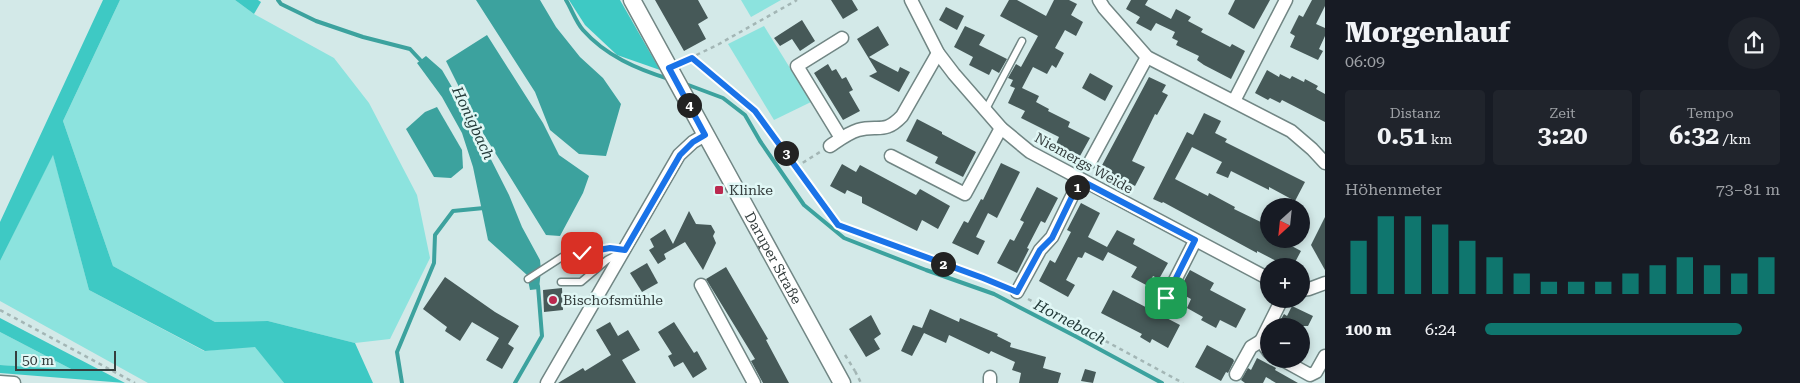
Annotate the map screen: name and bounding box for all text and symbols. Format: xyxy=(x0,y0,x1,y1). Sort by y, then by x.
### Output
text: Morgenlauf xyxy=(1345,16,1510,49)
button: share xyxy=(1728,17,1780,69)
text: 06:09 xyxy=(1345,52,1385,71)
water label: Honigbach xyxy=(448,83,498,162)
pin: 4 xyxy=(676,92,702,118)
text: 4 xyxy=(686,97,693,113)
text: Distanz xyxy=(1390,105,1440,121)
text: Zeit xyxy=(1549,105,1576,121)
text: Tempo xyxy=(1687,105,1734,121)
text: 0.51 xyxy=(1377,121,1427,150)
text: 3:20 xyxy=(1538,121,1587,150)
text: 6:32 xyxy=(1669,121,1719,150)
street label: Niemergs Weide xyxy=(1032,129,1136,197)
text: km xyxy=(1427,131,1452,147)
text: /km xyxy=(1719,131,1751,147)
pin: 3 xyxy=(774,140,798,166)
text: 3 xyxy=(783,145,790,161)
pin: 1 xyxy=(1064,174,1090,200)
text: 1 xyxy=(1074,179,1081,195)
text: Höhenmeter xyxy=(1345,180,1442,199)
text: 73–81 m xyxy=(1716,180,1780,199)
place label: Klinke xyxy=(729,182,773,198)
marker: Klinke xyxy=(713,184,725,196)
north arrow xyxy=(1260,198,1310,248)
map controls xyxy=(1260,198,1310,368)
street label: Daruper Straße xyxy=(742,209,805,307)
pin xyxy=(561,232,603,274)
icon: check xyxy=(568,239,596,267)
pin: 2 xyxy=(930,252,956,276)
text: 2 xyxy=(940,256,947,272)
button: + xyxy=(1260,258,1310,308)
pin xyxy=(1145,277,1187,319)
icon: arrive xyxy=(1152,284,1180,312)
place label: Bischofsmühle xyxy=(563,292,663,308)
marker: Bischofsmühle xyxy=(547,294,559,306)
water label: Hornebach xyxy=(1030,295,1109,348)
button: − xyxy=(1260,318,1310,368)
text: 100 m xyxy=(1345,320,1391,339)
text: 6:24 xyxy=(1425,320,1456,339)
scale bar xyxy=(15,348,116,371)
text: 50 m xyxy=(22,352,54,368)

